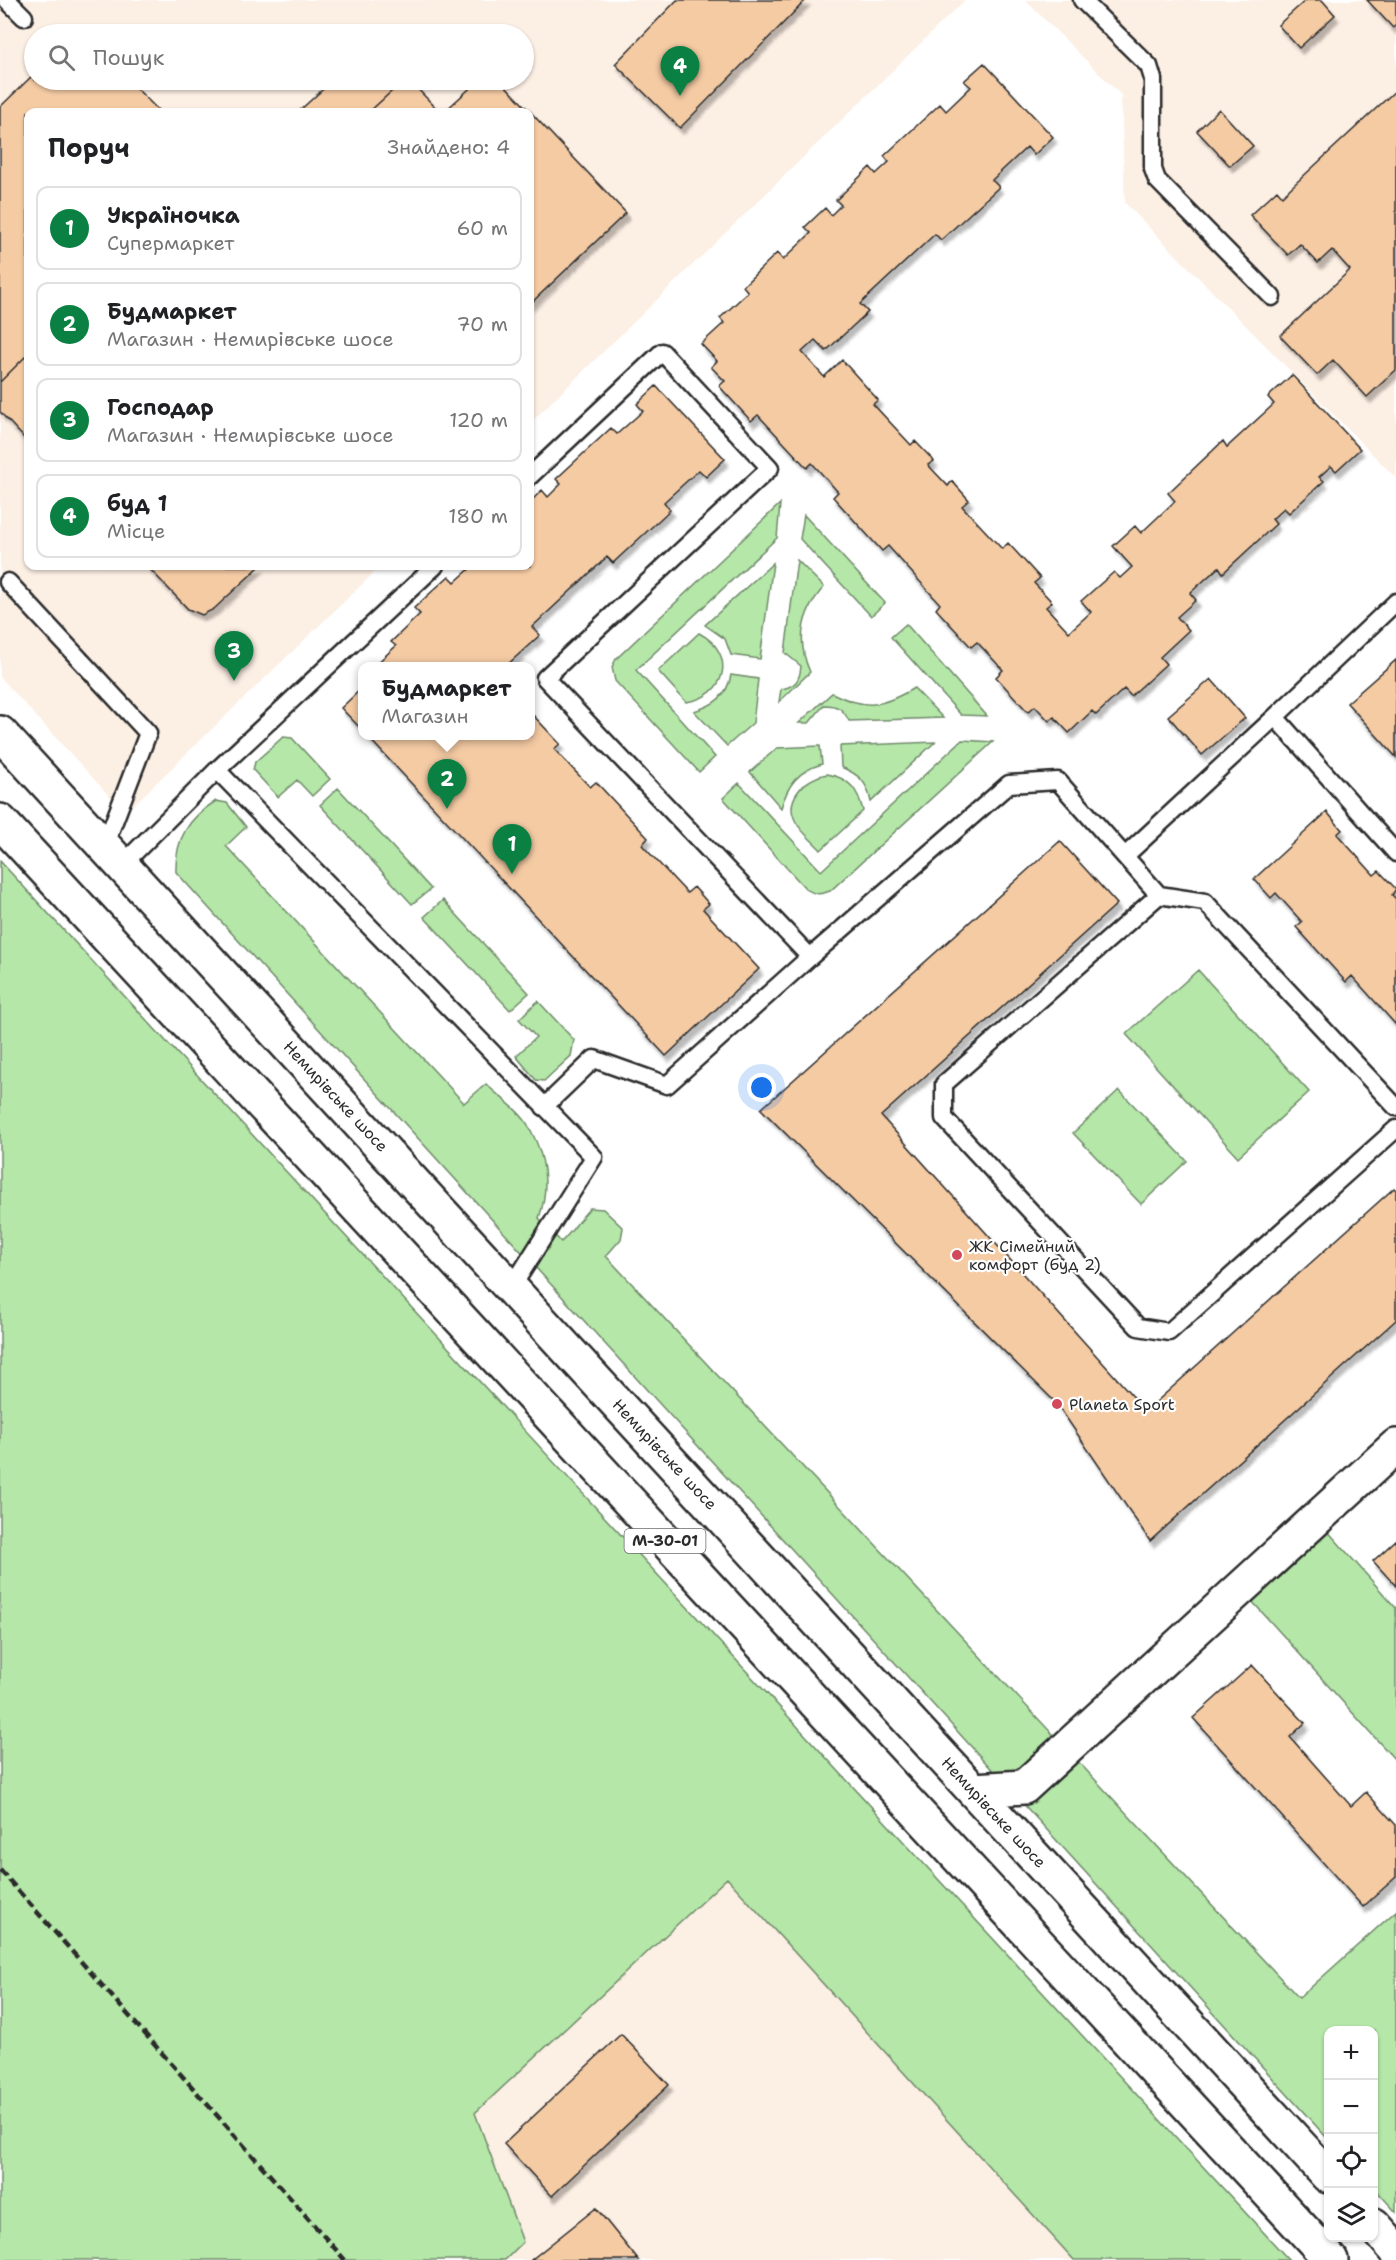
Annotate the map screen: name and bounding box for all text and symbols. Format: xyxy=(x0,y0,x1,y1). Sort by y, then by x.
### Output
search box xyxy=(24,24,534,90)
icon: search xyxy=(45,41,78,74)
text: Пошук xyxy=(93,43,164,72)
pin: 4 xyxy=(660,46,700,96)
text: Поруч xyxy=(48,130,130,165)
text: Знайдено: 4 xyxy=(387,134,510,160)
text: Україночка xyxy=(107,201,240,230)
text: 1 xyxy=(65,215,74,241)
text: 60 m xyxy=(456,215,508,241)
text: Супермаркет xyxy=(107,230,234,256)
text: Будмаркет xyxy=(107,297,237,326)
text: 2 xyxy=(63,311,77,337)
text: 70 m xyxy=(456,311,508,337)
text: Магазин · Немирівське шосе xyxy=(107,326,393,352)
text: Господар xyxy=(107,393,214,422)
text: 3 xyxy=(63,407,77,433)
text: 120 m xyxy=(449,407,508,433)
text: Магазин · Немирівське шосе xyxy=(107,422,393,448)
text: буд 1 xyxy=(107,489,168,518)
text: 4 xyxy=(63,503,77,529)
text: 180 m xyxy=(448,503,508,529)
text: Місце xyxy=(107,518,165,544)
pin: 3 xyxy=(214,632,254,681)
popup xyxy=(358,662,535,740)
text: Будмаркет xyxy=(382,674,511,703)
text: Магазин xyxy=(382,703,468,729)
pin: 2 xyxy=(428,760,466,809)
pin: 1 xyxy=(492,824,532,874)
street label: Немирівське шосе xyxy=(279,1036,393,1156)
your location xyxy=(747,1073,776,1102)
place label: ЖК Сімейний комфорт (буд 2) xyxy=(969,1236,1101,1275)
marker: ЖК Сімейний комфорт (буд 2) xyxy=(950,1248,964,1262)
street label: Немирівське шосе xyxy=(608,1394,722,1514)
place label: Planeta Sport xyxy=(1069,1394,1175,1415)
marker: Planeta Sport xyxy=(1050,1397,1064,1411)
road number: М-30-01 xyxy=(624,1529,706,1553)
street label: Немирівське шосе xyxy=(937,1752,1051,1872)
map controls xyxy=(1324,2026,1378,2242)
button: + xyxy=(1324,2026,1378,2080)
button: − xyxy=(1324,2080,1378,2134)
button: locate xyxy=(1324,2134,1378,2188)
button: layers xyxy=(1324,2188,1378,2242)

